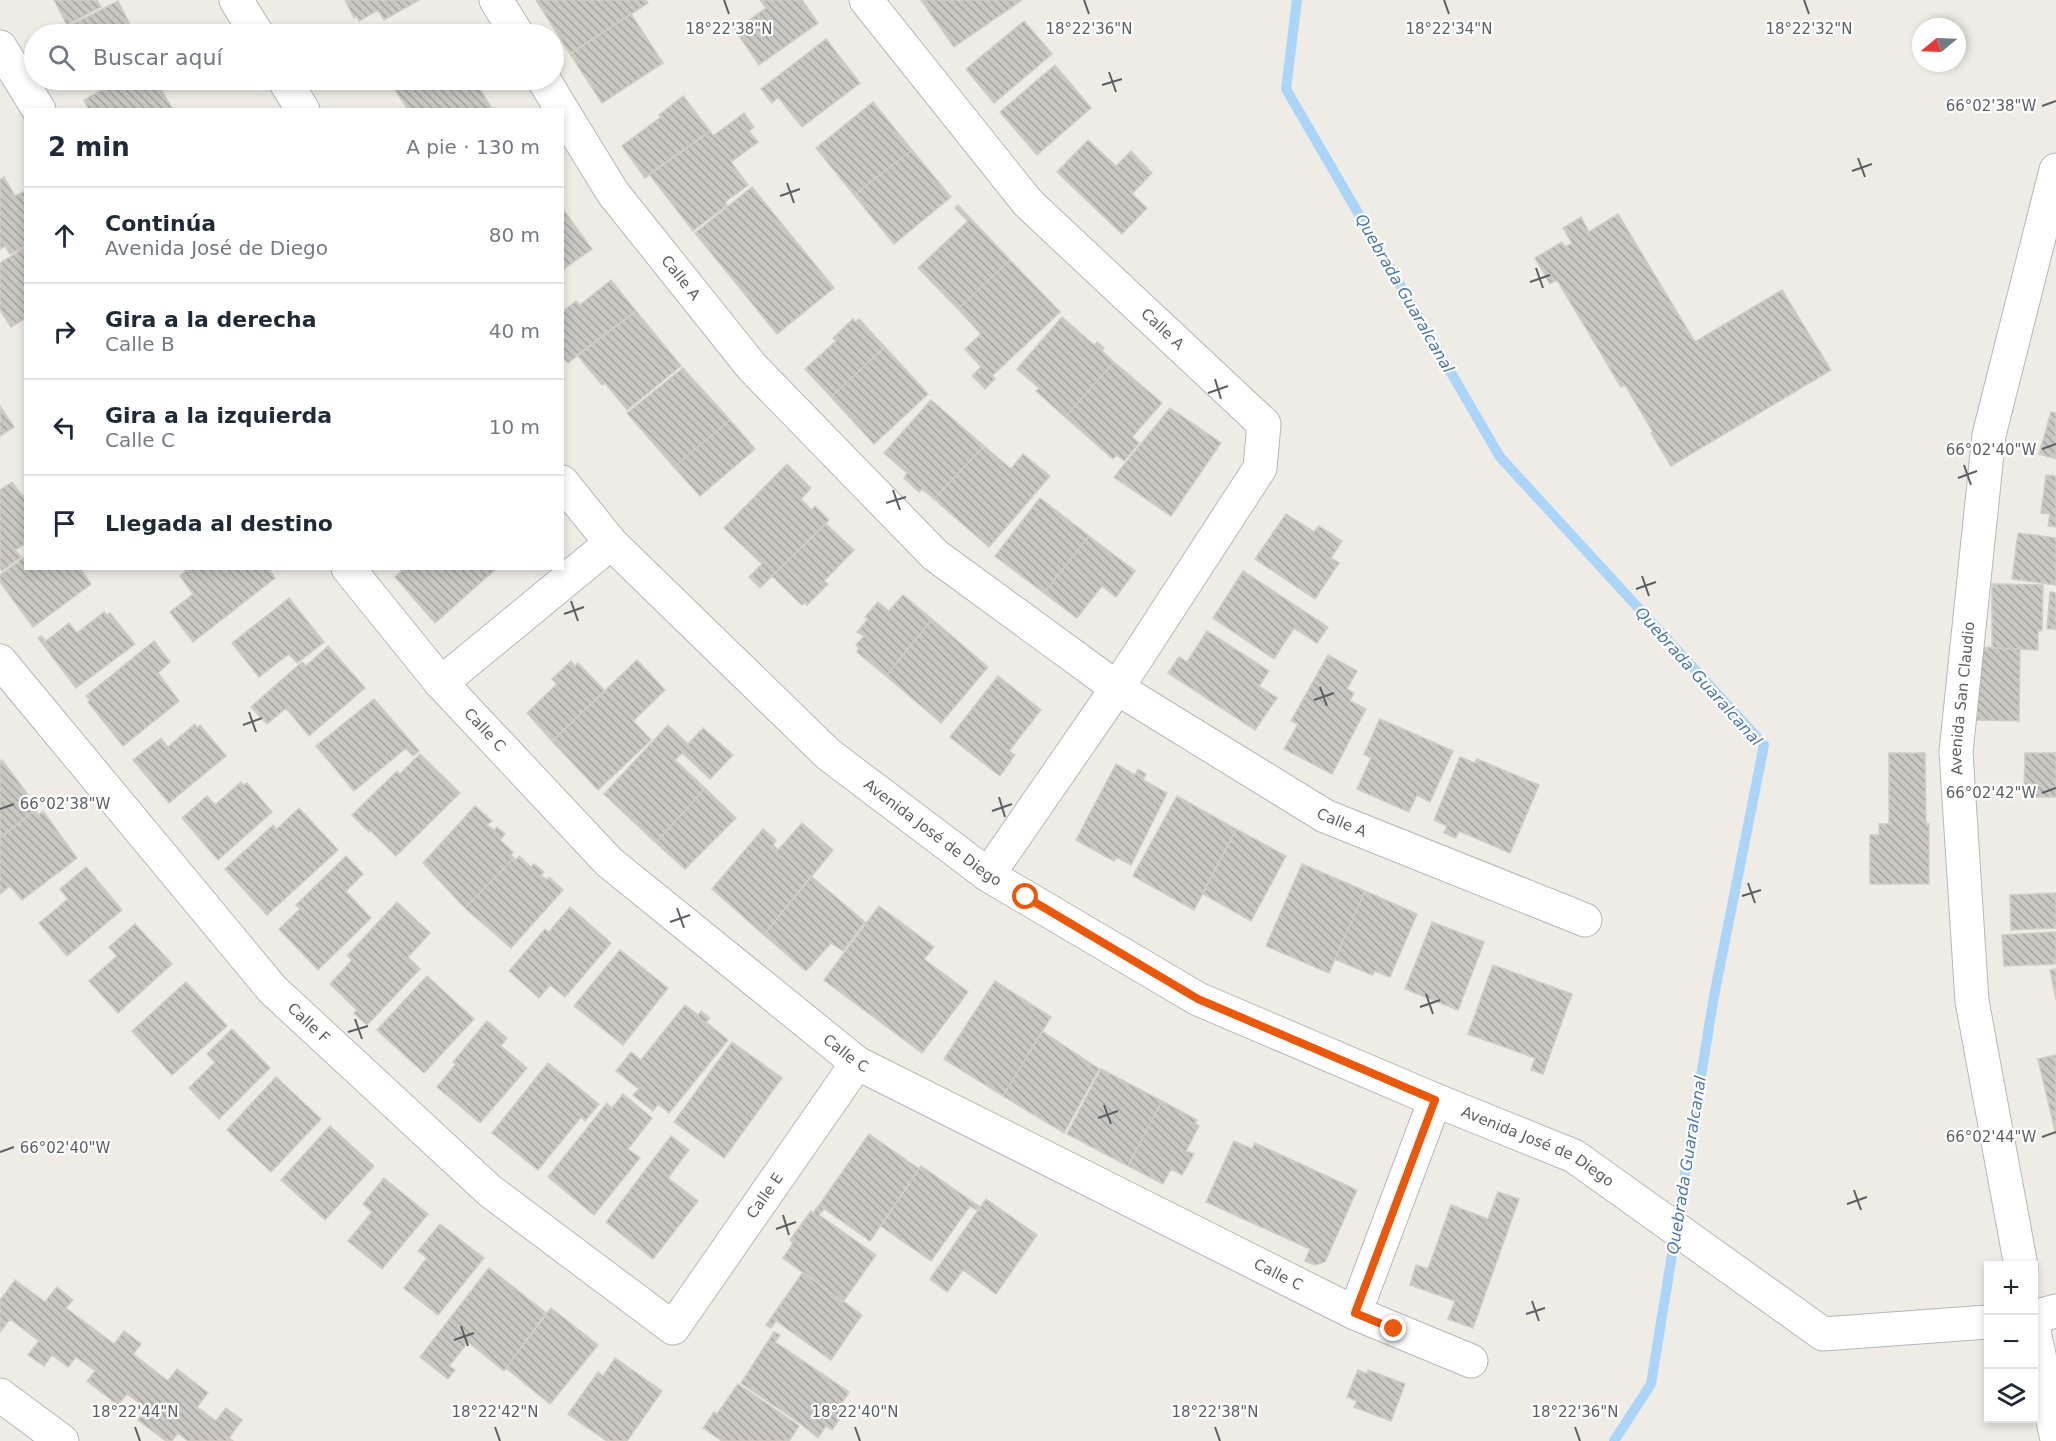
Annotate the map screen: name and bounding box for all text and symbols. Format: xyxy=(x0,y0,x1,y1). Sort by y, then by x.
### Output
north arrow xyxy=(1912,18,1966,72)
text: 18°22'38"N xyxy=(685,20,773,38)
text: 18°22'36"N xyxy=(1045,20,1133,38)
text: 18°22'34"N xyxy=(1405,20,1493,38)
text: 18°22'32"N xyxy=(1765,20,1853,38)
search box xyxy=(24,24,564,90)
icon: search xyxy=(45,41,78,74)
text: Buscar aquí xyxy=(93,45,223,70)
text: 66°02'38"W xyxy=(1946,97,2036,115)
text: 2 min xyxy=(48,132,130,162)
text: A pie · 130 m xyxy=(406,135,540,159)
water label: Quebrada Guaralcanal xyxy=(1351,210,1458,377)
text: Continúa xyxy=(105,211,216,236)
icon: ahead xyxy=(48,219,81,252)
text: 80 m xyxy=(489,223,540,247)
text: Avenida José de Diego xyxy=(105,236,328,260)
street label: Calle A xyxy=(657,252,705,304)
street label: Calle A xyxy=(1137,305,1188,354)
text: Gira a la derecha xyxy=(105,307,317,332)
icon: right xyxy=(48,315,81,348)
text: 40 m xyxy=(489,319,540,343)
text: Calle B xyxy=(105,332,175,356)
text: Gira a la izquierda xyxy=(105,403,332,428)
icon: left xyxy=(48,411,81,444)
text: 10 m xyxy=(489,415,540,439)
text: Calle C xyxy=(105,428,175,452)
text: 66°02'40"W xyxy=(1946,441,2036,459)
icon: arrive xyxy=(48,507,81,540)
text: Llegada al destino xyxy=(105,511,333,536)
water label: Quebrada Guaralcanal xyxy=(1631,603,1766,750)
street label: Avenida San Claudio xyxy=(1947,621,1979,776)
street label: Calle C xyxy=(460,704,509,755)
street label: Avenida José de Diego xyxy=(860,775,1005,890)
text: 66°02'42"W xyxy=(1946,784,2036,802)
text: 66°02'38"W xyxy=(20,795,110,813)
street label: Calle A xyxy=(1313,804,1370,841)
route start xyxy=(1012,883,1038,909)
street label: Calle F xyxy=(284,999,333,1047)
street label: Calle C xyxy=(820,1030,871,1076)
water label: Quebrada Guaralcanal xyxy=(1663,1074,1710,1256)
street label: Avenida José de Diego xyxy=(1459,1103,1617,1191)
text: 66°02'44"W xyxy=(1946,1128,2036,1146)
text: 66°02'40"W xyxy=(20,1139,110,1157)
street label: Calle E xyxy=(743,1169,787,1222)
street label: Calle C xyxy=(1251,1255,1306,1294)
map controls xyxy=(1984,1261,2038,1423)
button: + xyxy=(1984,1261,2038,1315)
route end xyxy=(1380,1315,1406,1341)
button: − xyxy=(1984,1315,2038,1369)
button: layers xyxy=(1984,1369,2038,1423)
text: 18°22'44"N xyxy=(91,1403,179,1421)
text: 18°22'42"N xyxy=(451,1403,539,1421)
text: 18°22'40"N xyxy=(811,1403,899,1421)
text: 18°22'38"N xyxy=(1171,1403,1259,1421)
text: 18°22'36"N xyxy=(1531,1403,1619,1421)

